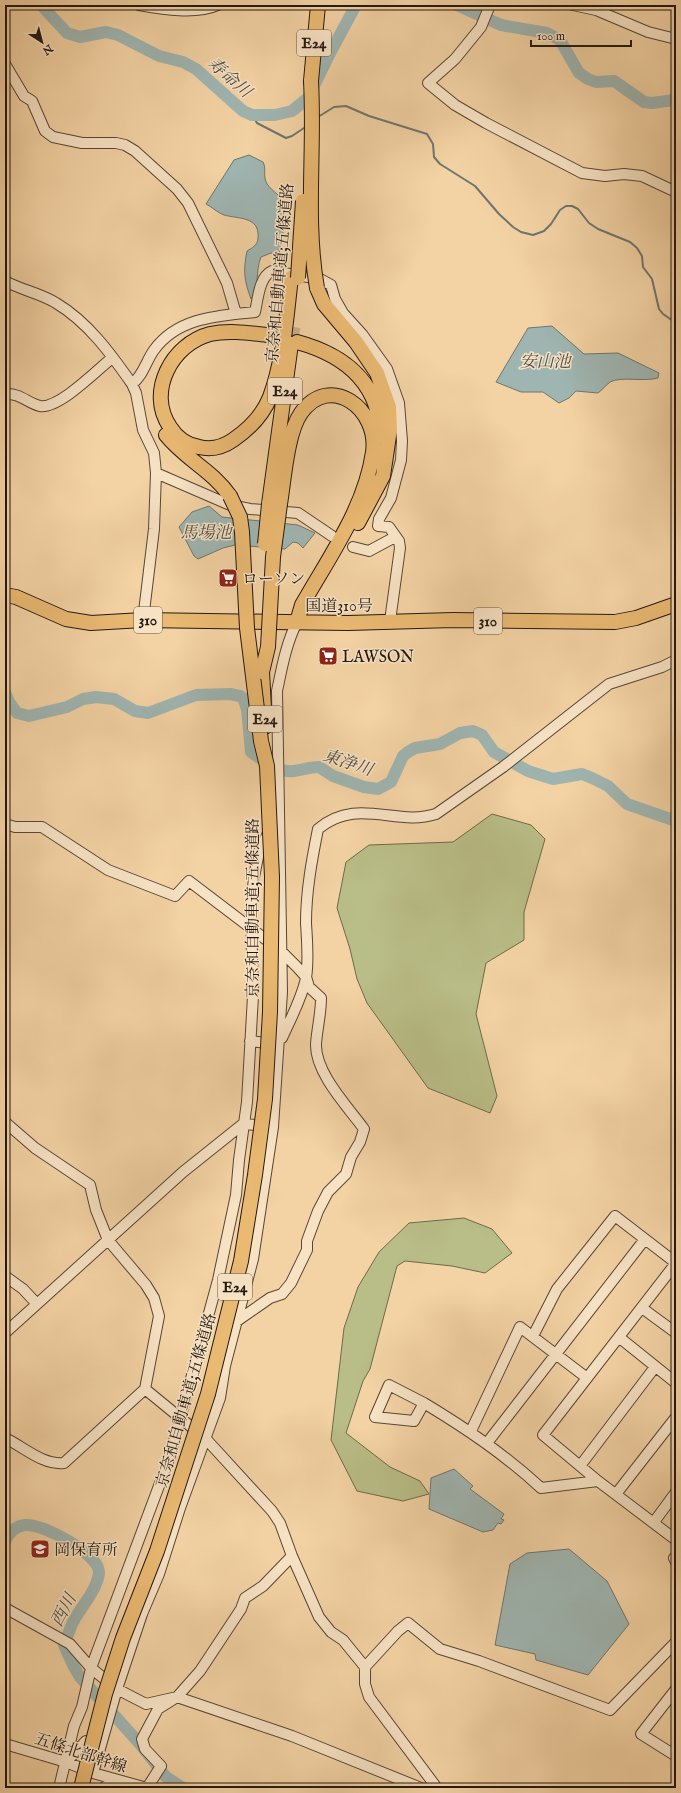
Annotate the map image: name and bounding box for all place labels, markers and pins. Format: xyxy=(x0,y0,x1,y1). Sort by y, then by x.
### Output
supermarket icon: ローソン xyxy=(217,567,239,589)
place label: ローソン xyxy=(242,570,305,590)
supermarket icon: LAWSON xyxy=(317,645,339,667)
place label: LAWSON xyxy=(342,648,414,668)
school or university icon: 岡保育所 xyxy=(29,1538,51,1560)
place label: 岡保育所 xyxy=(54,1541,118,1561)

